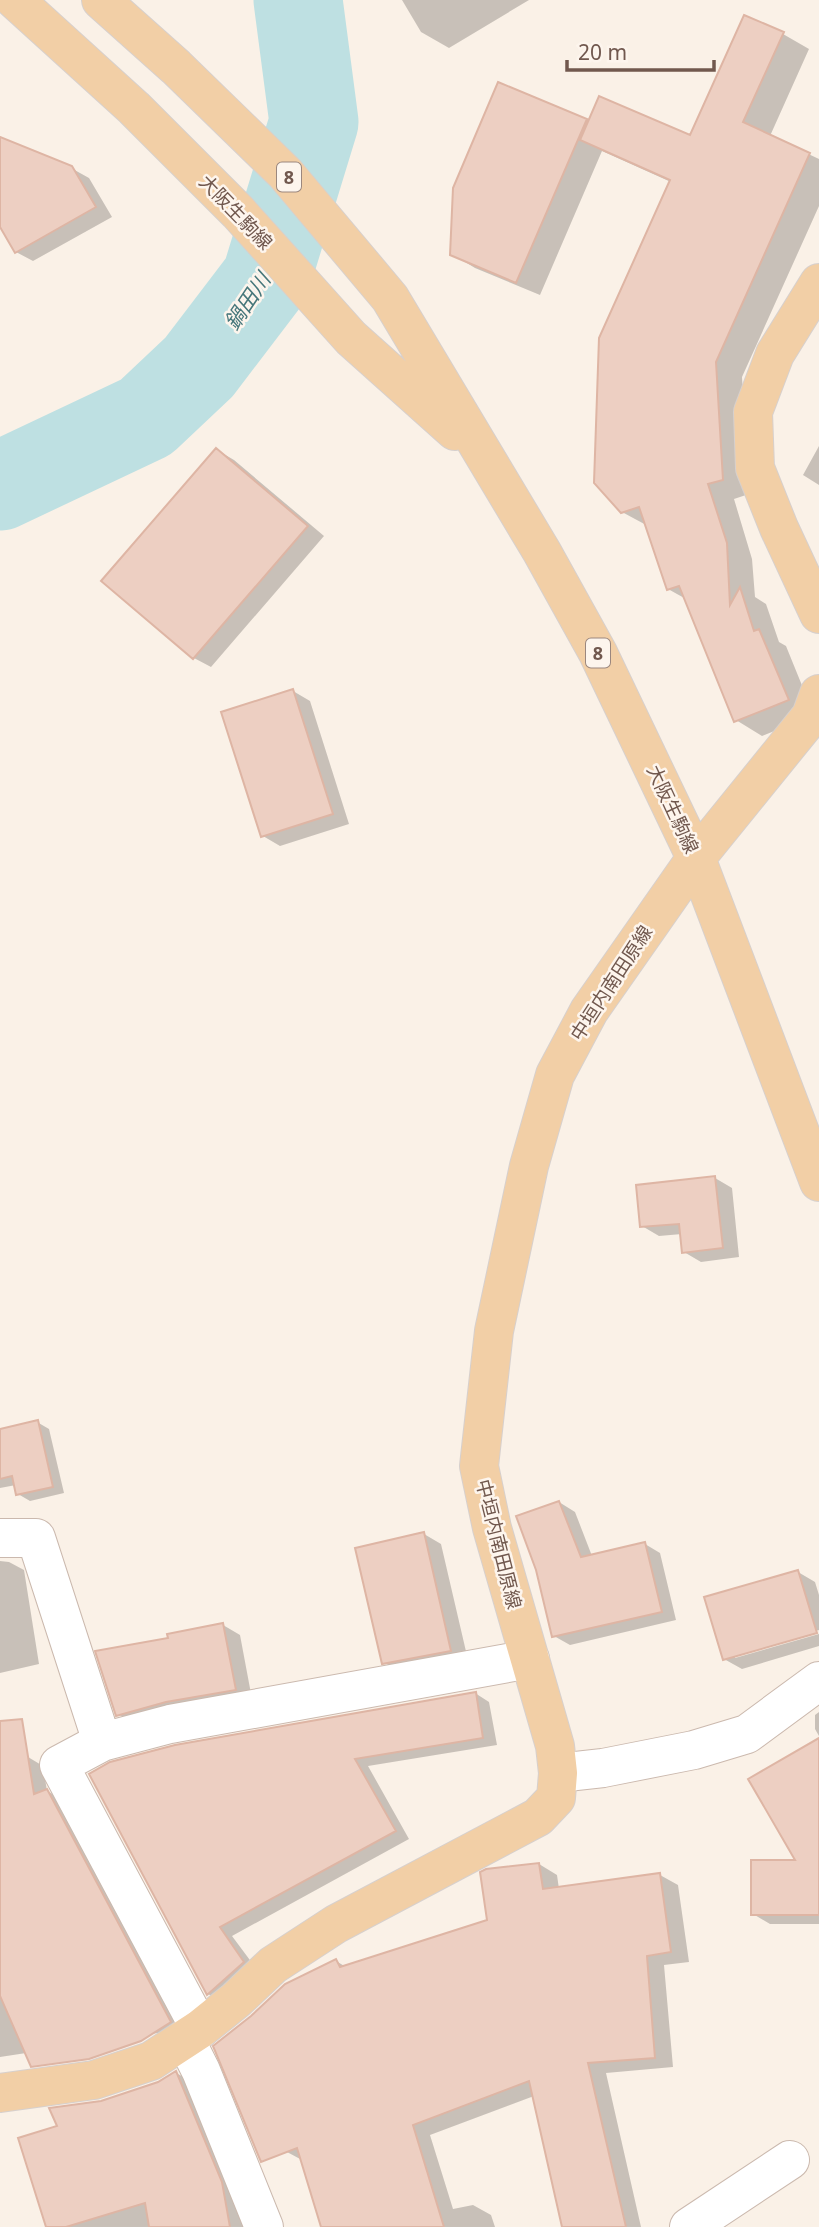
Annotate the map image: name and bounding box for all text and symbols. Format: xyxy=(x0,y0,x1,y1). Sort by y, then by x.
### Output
scale bar xyxy=(567,28,714,72)
text: 20 m xyxy=(578,38,627,66)
road number: 8 xyxy=(277,162,301,192)
street label: 大阪生駒線 xyxy=(194,169,278,255)
water label: 鍋田川 xyxy=(218,265,277,335)
road number: 8 xyxy=(586,638,610,668)
street label: 大阪生駒線 xyxy=(641,760,705,858)
street label: 中垣内南田原線 xyxy=(564,920,658,1046)
street label: 中垣内南田原線 xyxy=(470,1476,528,1612)

